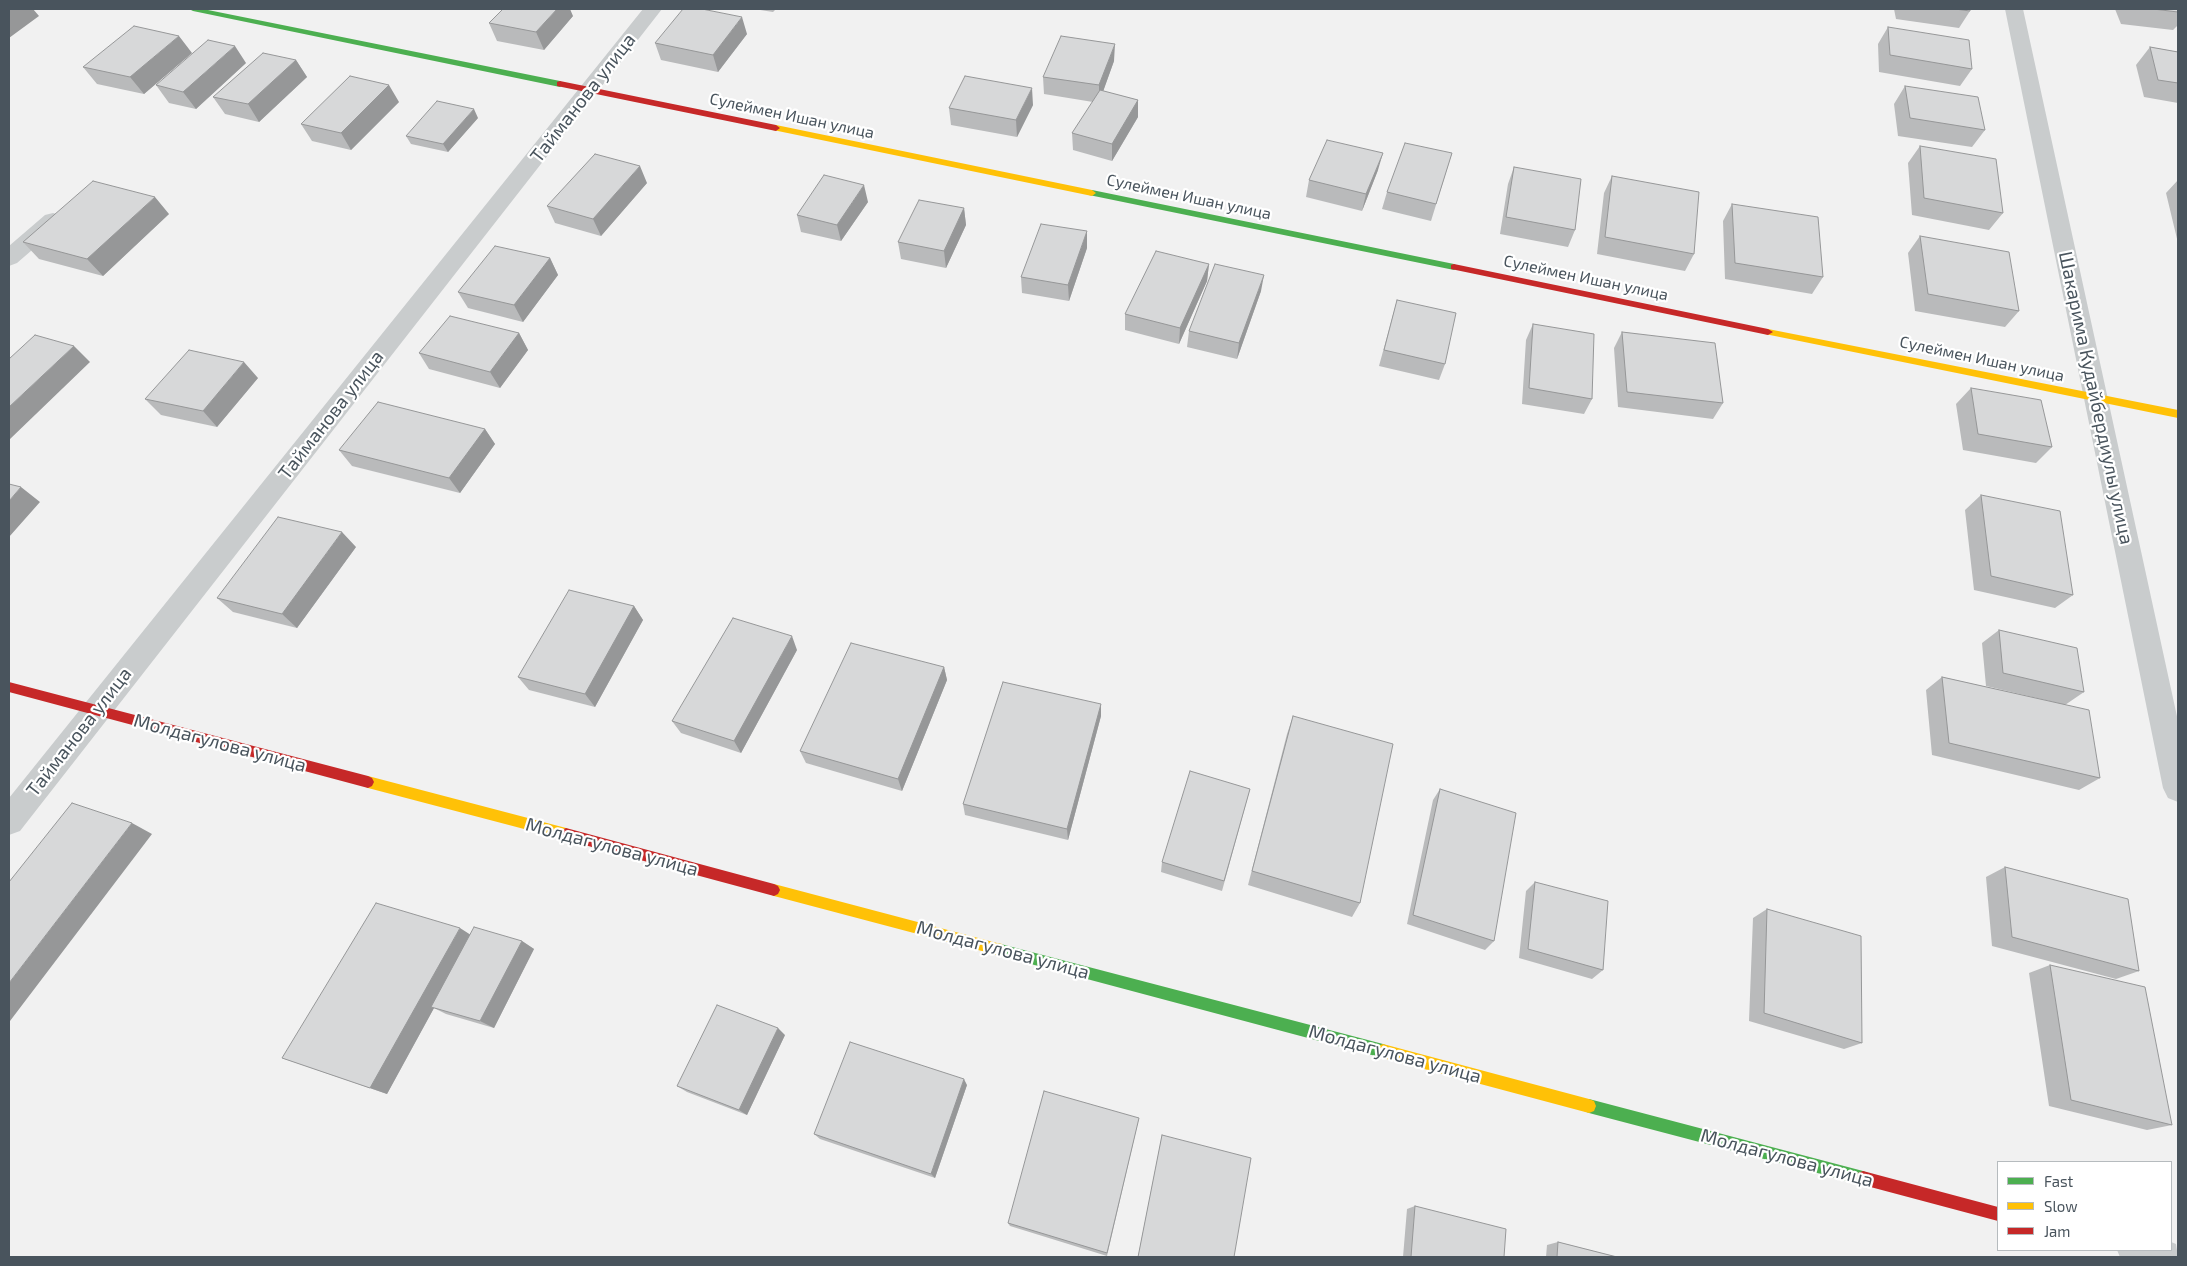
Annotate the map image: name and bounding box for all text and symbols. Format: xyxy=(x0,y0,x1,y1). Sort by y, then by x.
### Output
street label: Тайманова улица xyxy=(526,29,640,167)
street label: Сулеймен Ишан улица xyxy=(708,89,876,143)
street label: Сулеймен Ишан улица xyxy=(1105,170,1273,224)
street label: Шакарима Кудайбердиулы улица xyxy=(2054,249,2138,547)
street label: Сулеймен Ишан улица xyxy=(1502,251,1670,305)
street label: Сулеймен Ишан улица xyxy=(1898,332,2066,386)
street label: Тайманова улица xyxy=(274,346,388,484)
street label: Тайманова улица xyxy=(22,663,136,801)
street label: Молдагулова улица xyxy=(131,709,309,777)
street label: Молдагулова улица xyxy=(523,813,701,881)
street label: Молдагулова улица xyxy=(914,916,1092,984)
street label: Молдагулова улица xyxy=(1306,1020,1484,1088)
street label: Молдагулова улица xyxy=(1698,1124,1876,1192)
legend xyxy=(1997,1161,2172,1251)
text: Fast xyxy=(2044,1172,2073,1190)
text: Slow xyxy=(2044,1197,2078,1215)
text: Jam xyxy=(2044,1222,2070,1240)

